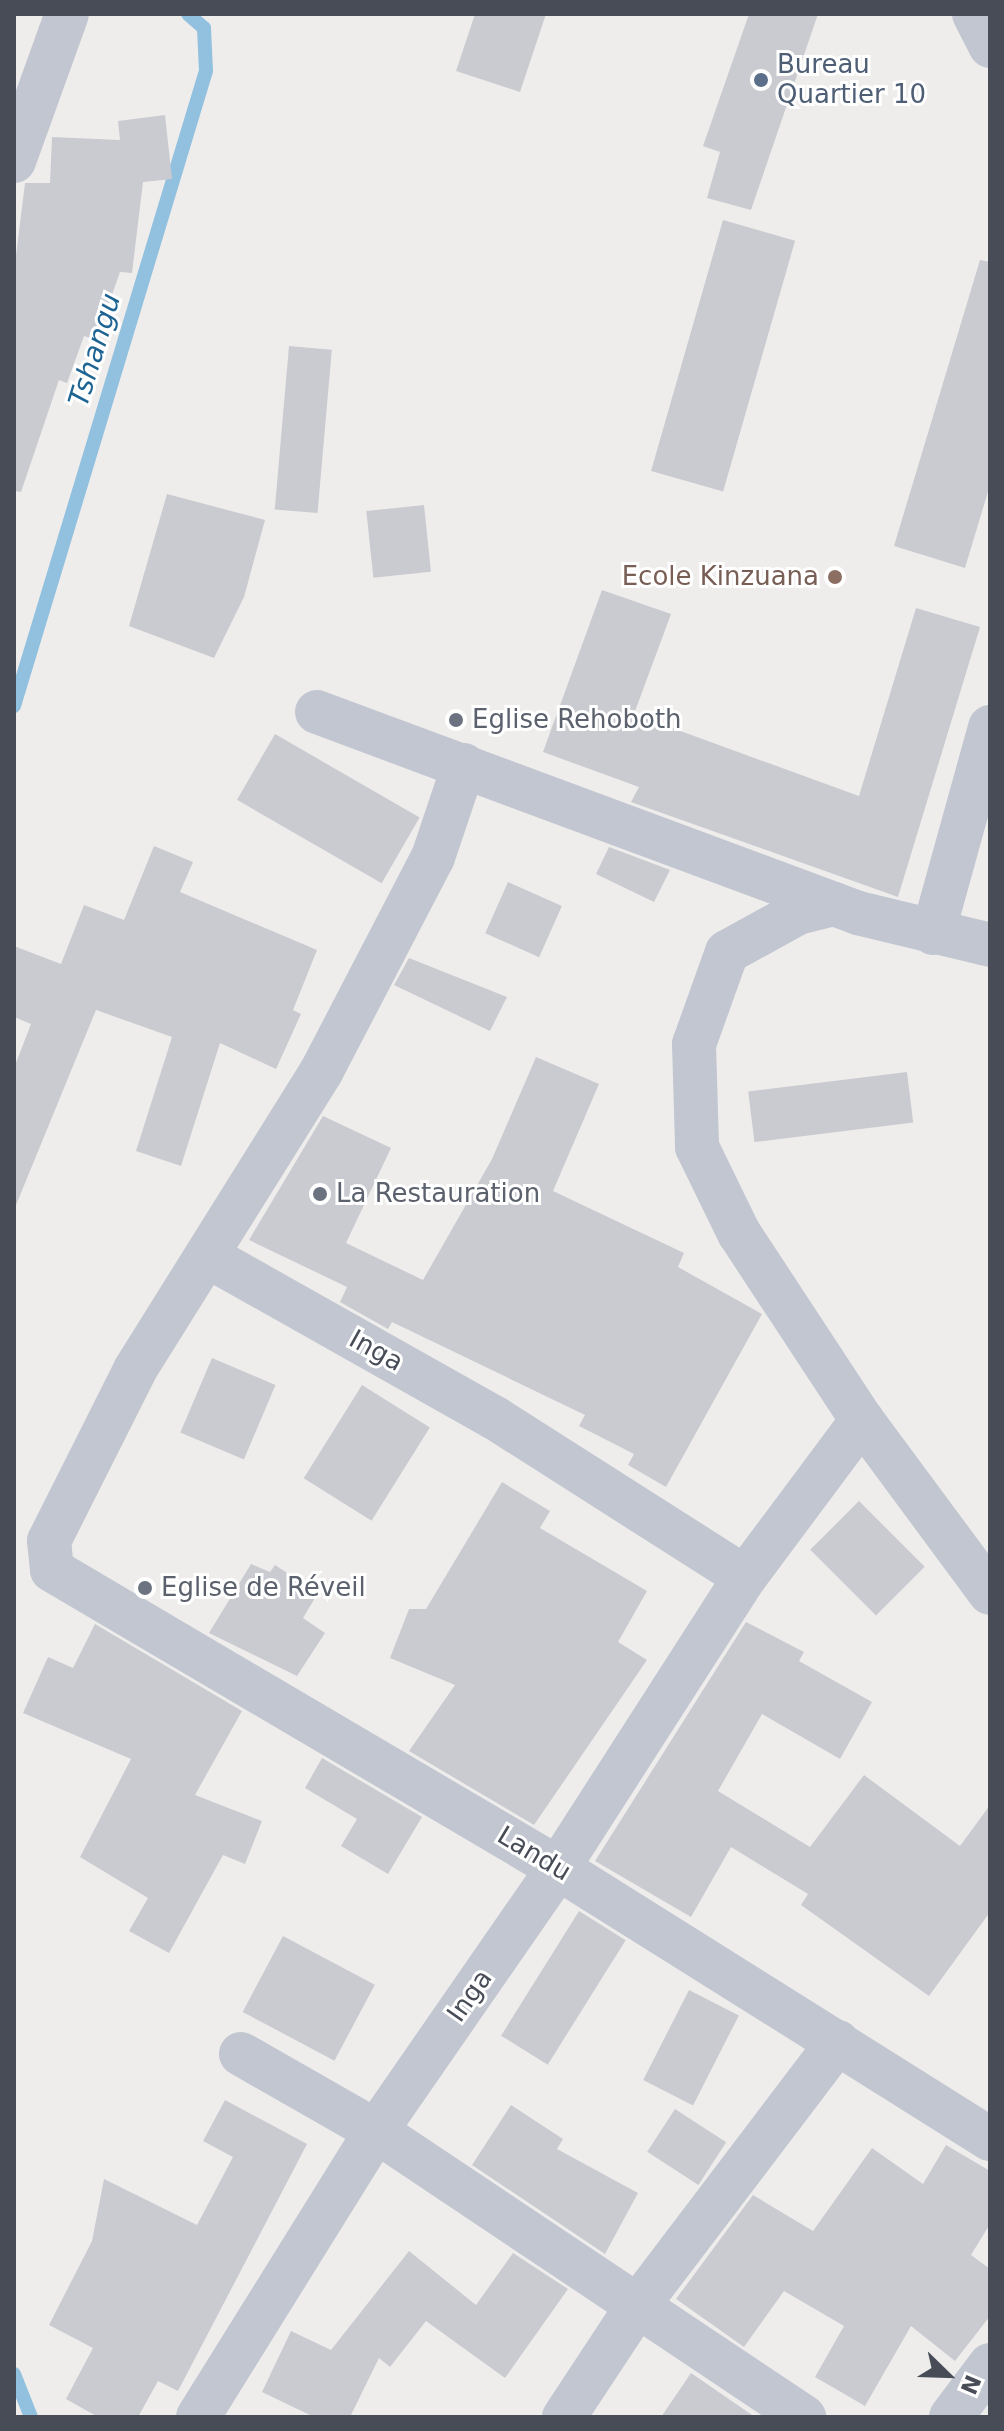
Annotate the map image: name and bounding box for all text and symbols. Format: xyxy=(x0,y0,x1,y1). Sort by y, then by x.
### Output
place label: Bureau Quartier 10 xyxy=(777,49,926,110)
marker: Bureau Quartier 10 xyxy=(752,71,770,89)
water label: Tshangu xyxy=(62,289,128,411)
place label: Ecole Kinzuana xyxy=(622,561,819,593)
marker: Ecole Kinzuana xyxy=(826,568,844,586)
place label: Eglise Rehoboth xyxy=(472,704,682,736)
marker: Eglise Rehoboth xyxy=(447,711,465,729)
place label: La Restauration xyxy=(336,1178,540,1210)
marker: La Restauration xyxy=(311,1185,329,1203)
street label: Inga xyxy=(344,1324,408,1378)
place label: Eglise de Réveil xyxy=(161,1572,366,1604)
marker: Eglise de Réveil xyxy=(136,1579,154,1597)
street label: Landu xyxy=(492,1820,576,1888)
street label: Inga xyxy=(441,1964,499,2028)
north arrow xyxy=(908,2335,988,2415)
text: N xyxy=(955,2371,986,2398)

